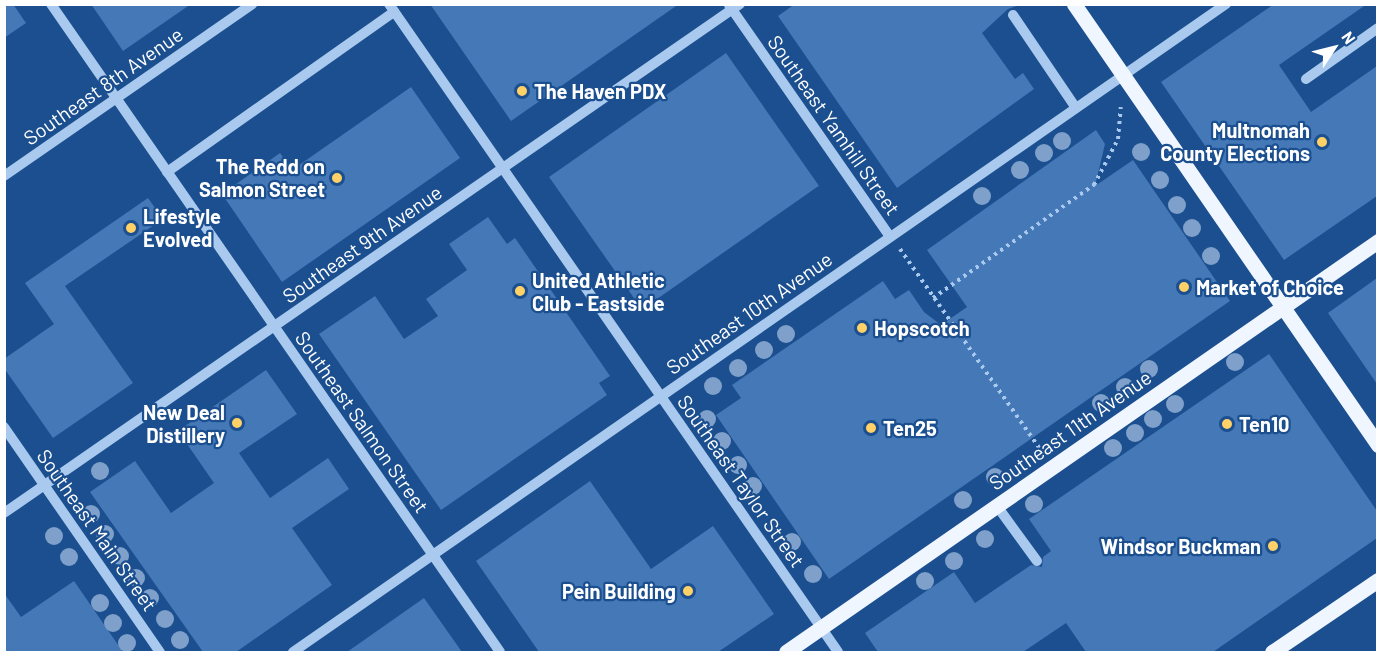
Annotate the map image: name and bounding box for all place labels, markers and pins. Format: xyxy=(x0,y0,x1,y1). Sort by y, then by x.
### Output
place label: The Haven PDX xyxy=(534,79,666,103)
marker: The Haven PDX xyxy=(515,84,529,98)
place label: Multnomah County Elections xyxy=(1160,118,1310,165)
marker: Multnomah County Elections xyxy=(1315,135,1329,149)
place label: The Redd on Salmon Street xyxy=(199,154,325,201)
marker: The Redd on Salmon Street xyxy=(330,171,344,185)
place label: Lifestyle Evolved xyxy=(143,204,221,251)
marker: Lifestyle Evolved xyxy=(124,221,138,235)
place label: United Athletic Club - Eastside xyxy=(532,268,665,315)
place label: Market of Choice xyxy=(1196,275,1344,299)
marker: Market of Choice xyxy=(1177,280,1191,294)
marker: United Athletic Club - Eastside xyxy=(513,284,527,298)
place label: Hopscotch xyxy=(874,316,970,340)
marker: Hopscotch xyxy=(855,321,869,335)
place label: New Deal Distillery xyxy=(143,400,225,447)
place label: Ten10 xyxy=(1239,412,1289,436)
marker: New Deal Distillery xyxy=(230,416,244,430)
place label: Ten25 xyxy=(883,416,937,440)
marker: Ten10 xyxy=(1220,417,1234,431)
marker: Ten25 xyxy=(864,421,878,435)
place label: Windsor Buckman xyxy=(1101,534,1261,558)
marker: Windsor Buckman xyxy=(1266,539,1280,553)
place label: Pein Building xyxy=(562,579,676,603)
marker: Pein Building xyxy=(681,584,695,598)

